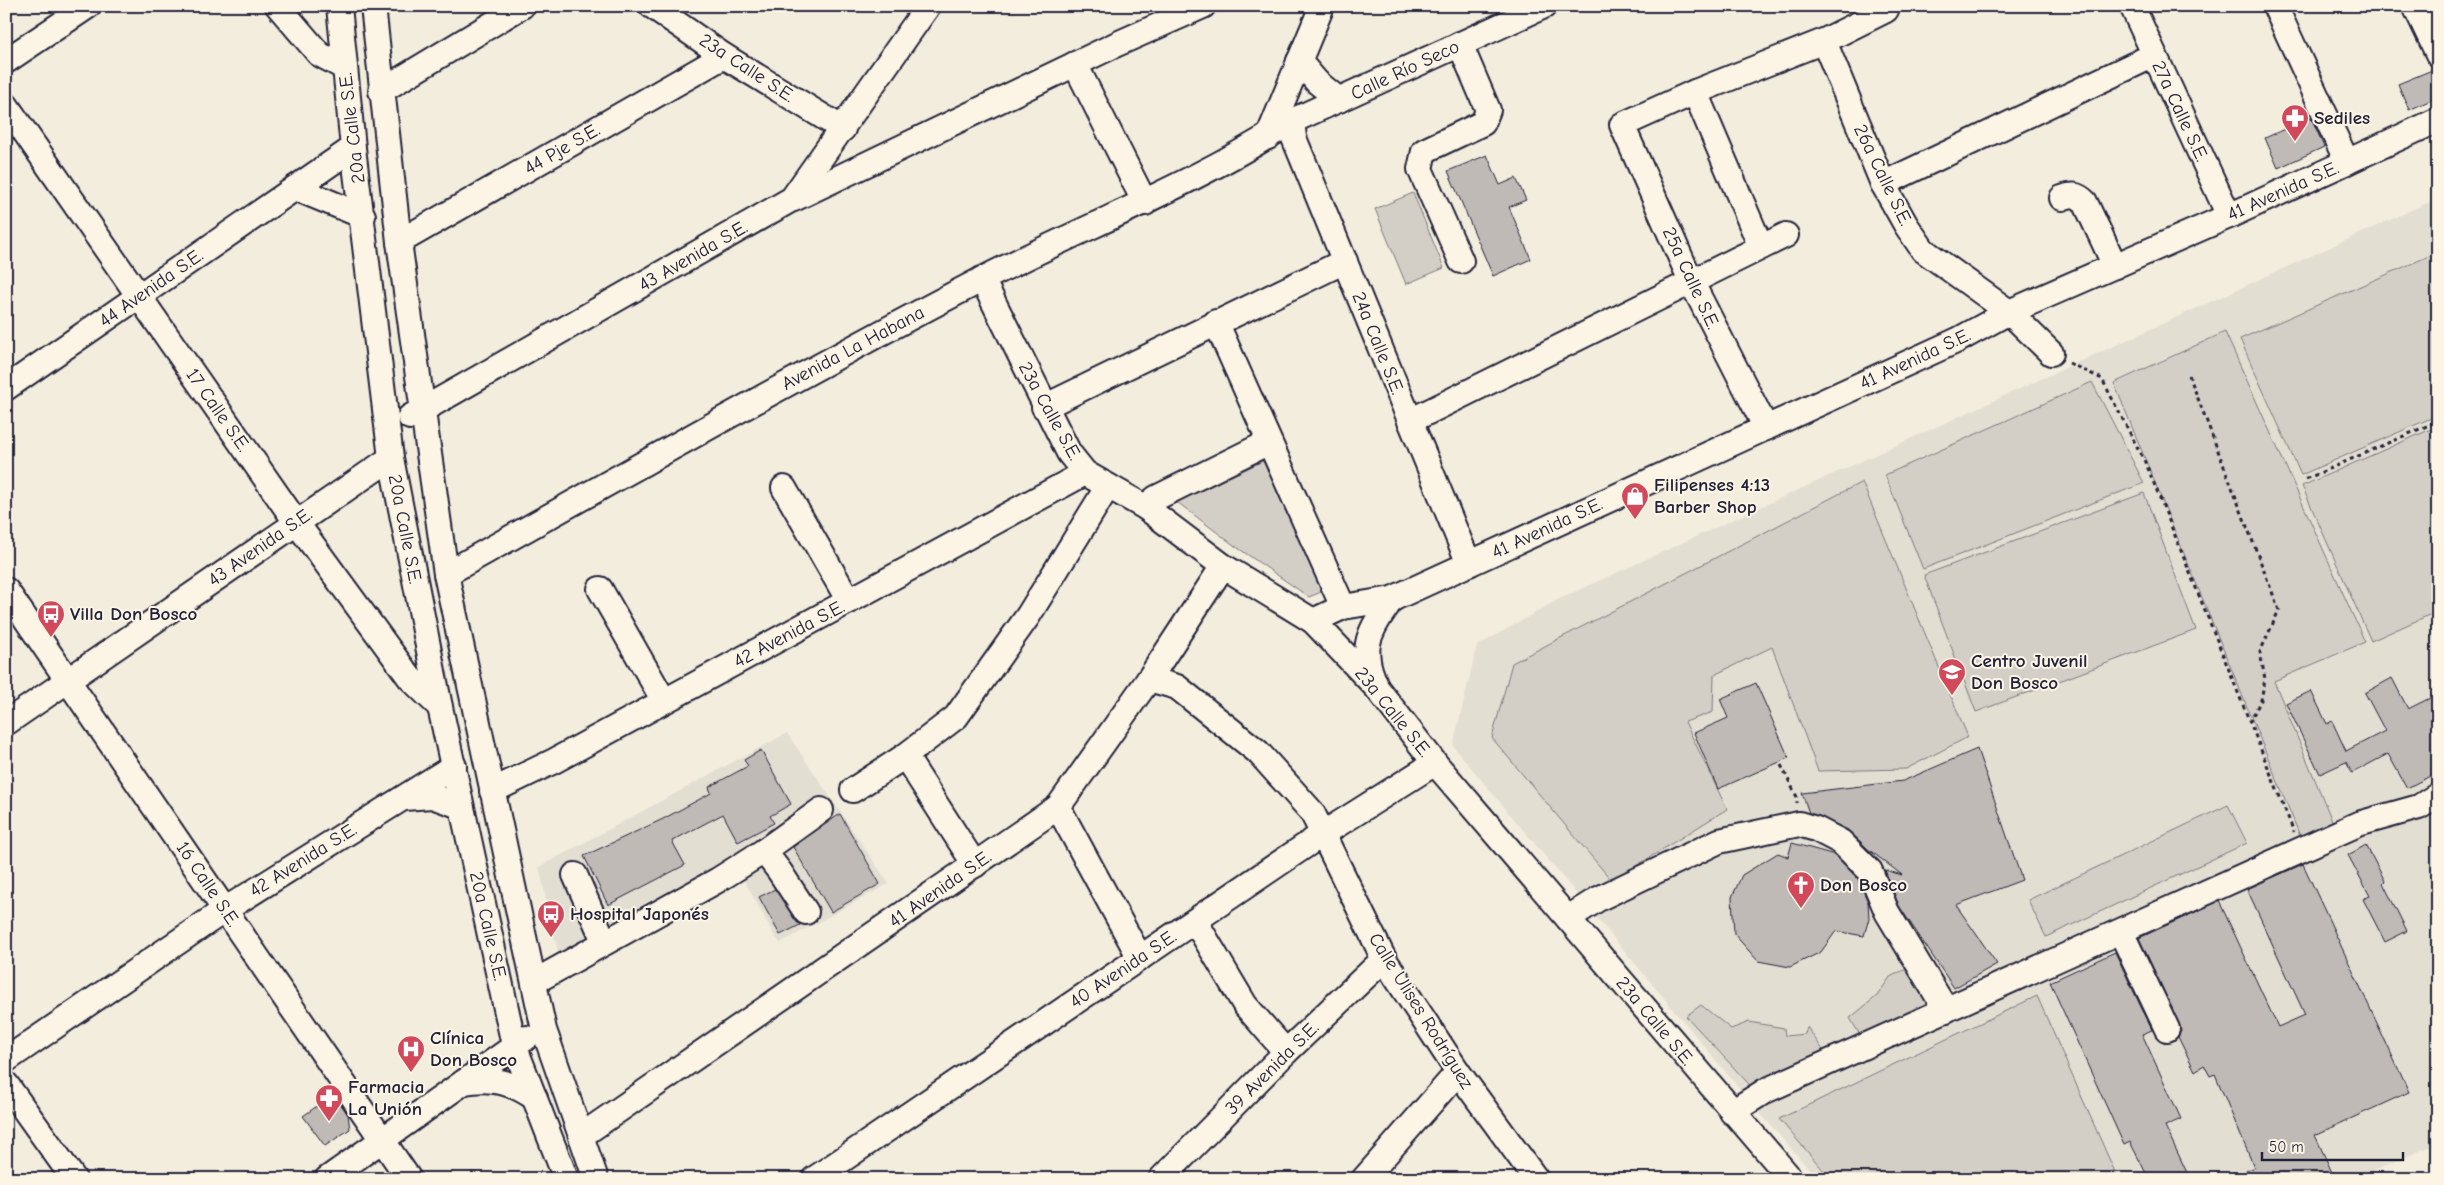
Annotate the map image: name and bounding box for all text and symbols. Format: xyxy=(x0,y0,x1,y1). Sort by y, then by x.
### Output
street label: 23a Calle S.E. xyxy=(695,29,799,107)
street label: Calle Río Seco xyxy=(1347,35,1463,105)
street label: 27a Calle S.E. xyxy=(2147,57,2213,165)
street label: 20a Calle S.E. xyxy=(334,71,370,184)
pharmacy icon: Sediles xyxy=(2280,103,2310,142)
place label: Sediles xyxy=(2314,107,2370,129)
street label: 44 Pje S.E. xyxy=(520,119,604,179)
street label: 26a Calle S.E. xyxy=(1849,121,1917,229)
street label: 41 Avenida S.E. xyxy=(2224,157,2342,225)
street label: 43 Avenida S.E. xyxy=(635,216,751,296)
street label: 25a Calle S.E. xyxy=(1658,224,1724,332)
street label: 44 Avenida S.E. xyxy=(95,244,207,332)
street label: 24a Calle S.E. xyxy=(1347,289,1409,398)
street label: Avenida La Habana xyxy=(778,301,928,395)
street label: 41 Avenida S.E. xyxy=(1856,324,1974,394)
street label: 23a Calle S.E. xyxy=(1014,358,1086,464)
street label: 17 Calle S.E. xyxy=(181,364,255,456)
street label: 20a Calle S.E. xyxy=(384,472,426,586)
place label: Filipenses 4:13 Barber Shop xyxy=(1654,474,1770,518)
shop icon: Filipenses 4:13 Barber Shop xyxy=(1620,481,1650,520)
street label: 41 Avenida S.E. xyxy=(1488,493,1606,563)
street label: 43 Avenida S.E. xyxy=(204,503,316,591)
street label: 42 Avenida S.E. xyxy=(730,596,848,672)
bus stop icon: Villa Don Bosco xyxy=(36,599,66,638)
place label: Villa Don Bosco xyxy=(70,603,197,625)
place label: Centro Juvenil Don Bosco xyxy=(1971,650,2088,694)
school or university icon: Centro Juvenil Don Bosco xyxy=(1937,657,1967,696)
street label: 23a Calle S.E. xyxy=(1350,663,1436,761)
street label: 42 Avenida S.E. xyxy=(245,818,361,902)
street label: 16 Calle S.E. xyxy=(172,837,244,931)
street label: 41 Avenida S.E. xyxy=(885,846,996,932)
street label: 20a Calle S.E. xyxy=(465,869,511,983)
church icon: Don Bosco xyxy=(1786,870,1816,909)
place label: Don Bosco xyxy=(1820,874,1907,896)
bus stop icon: Hospital Japonés xyxy=(536,899,566,938)
place label: Hospital Japonés xyxy=(570,903,709,925)
street label: 40 Avenida S.E. xyxy=(1065,925,1181,1013)
street label: Calle Ulises Rodríguez xyxy=(1364,929,1478,1093)
street label: 23a Calle S.E. xyxy=(1612,972,1699,1070)
street label: 39 Avenida S.E. xyxy=(1221,1017,1323,1119)
place label: Clínica Don Bosco xyxy=(430,1027,517,1071)
hospital icon: Clínica Don Bosco xyxy=(396,1034,426,1073)
place label: Farmacia La Unión xyxy=(348,1076,424,1120)
pharmacy icon: Farmacia La Unión xyxy=(314,1083,344,1122)
scale bar xyxy=(2262,1130,2403,1162)
text: 50 m xyxy=(2269,1138,2304,1156)

